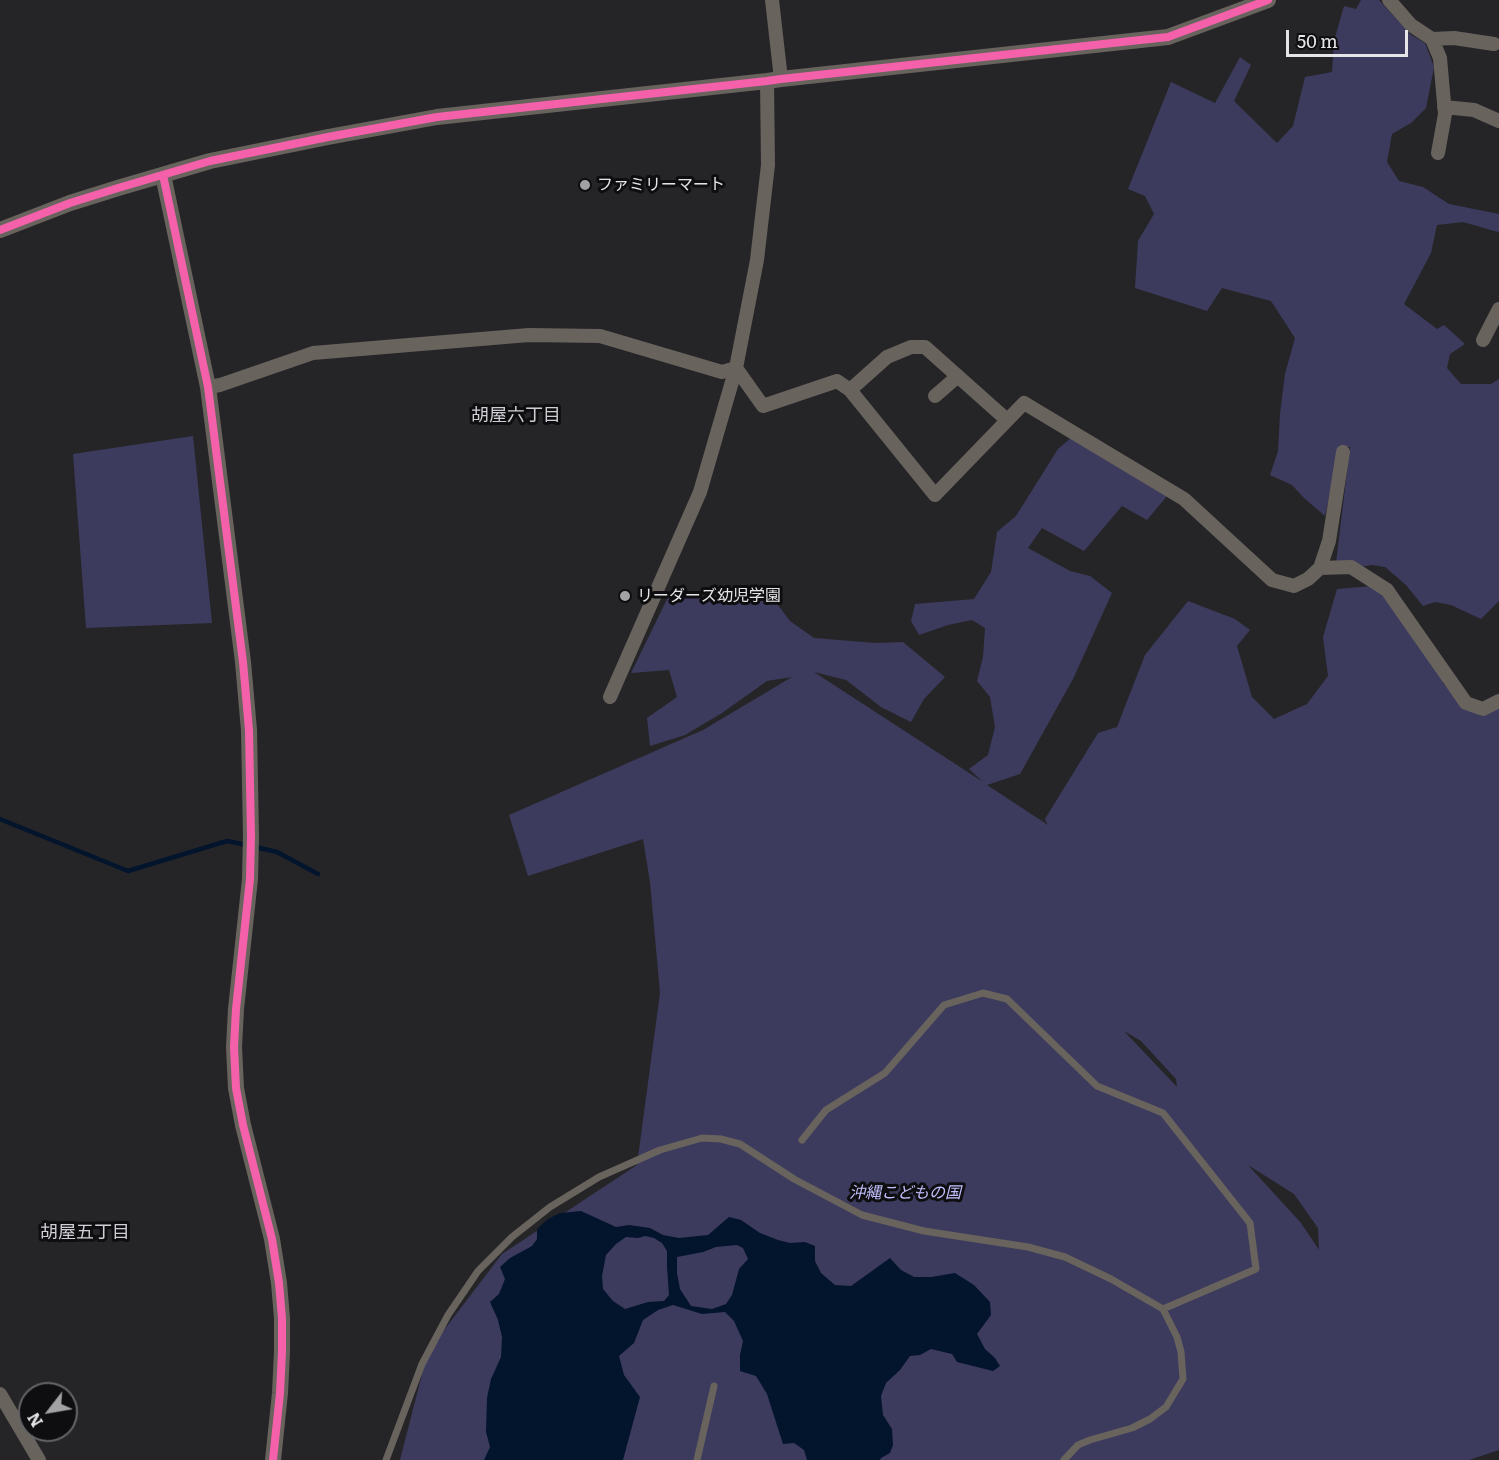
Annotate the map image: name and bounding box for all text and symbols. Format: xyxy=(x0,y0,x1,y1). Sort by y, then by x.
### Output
scale bar xyxy=(1289,18,1410,56)
text: 50 m xyxy=(1297,27,1338,54)
place label: ファミリーマート xyxy=(597,175,725,195)
marker: ファミリーマート xyxy=(578,178,592,192)
district label: 胡屋六丁目 xyxy=(471,405,561,427)
place label: リーダーズ幼児学園 xyxy=(637,586,781,606)
marker: リーダーズ幼児学園 xyxy=(618,589,632,603)
park label: 沖縄こどもの国 xyxy=(849,1183,961,1203)
district label: 胡屋五丁目 xyxy=(40,1222,130,1244)
north arrow xyxy=(18,1382,78,1442)
text: N xyxy=(21,1408,48,1432)

